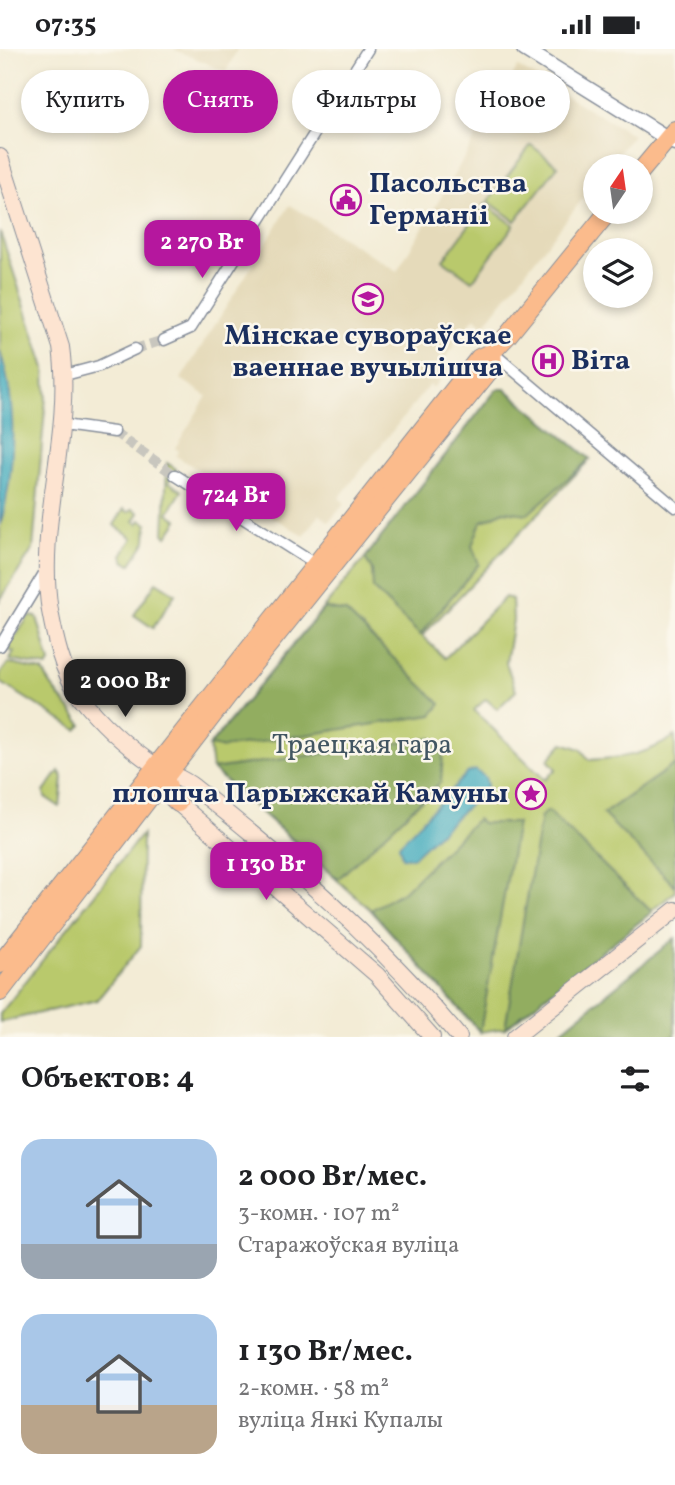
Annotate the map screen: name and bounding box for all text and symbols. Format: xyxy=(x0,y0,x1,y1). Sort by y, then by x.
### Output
text: 07:35 xyxy=(35,7,97,43)
chip: Купить xyxy=(21,70,149,133)
chip: Снять xyxy=(163,70,278,133)
chip: Фильтры xyxy=(292,70,441,133)
chip: Новое xyxy=(455,70,570,133)
north arrow xyxy=(583,154,653,224)
map controls xyxy=(583,154,653,308)
place label: Пасольства Германіі xyxy=(369,165,527,236)
public building icon: Пасольства Германіі xyxy=(329,183,363,217)
pin: 2 270 Br xyxy=(130,221,274,280)
text: 2 270 Br xyxy=(160,227,244,259)
button: layers xyxy=(583,238,653,308)
school or university icon: Мінскае сувораўскае ваеннае вучылішча xyxy=(351,282,385,316)
place label: Мінскае сувораўскае ваеннае вучылішча xyxy=(224,317,512,388)
place label: Віта xyxy=(571,342,630,381)
hospital icon: Віта xyxy=(531,344,565,378)
pin: 724 Br xyxy=(179,473,293,533)
text: 724 Br xyxy=(202,480,270,512)
pin: 2 000 Br xyxy=(53,659,197,719)
text: 2 000 Br xyxy=(80,666,170,698)
park label: Траецкая гара xyxy=(272,726,452,765)
place label: плошча Парыжскай Камуны xyxy=(112,775,508,814)
place icon: плошча Парыжскай Камуны xyxy=(514,777,548,811)
pin: 1 130 Br xyxy=(194,843,338,902)
text: 1 130 Br xyxy=(226,849,306,881)
text: Объектов: 4 xyxy=(21,1058,194,1100)
icon: filters xyxy=(616,1060,654,1098)
text: 2 000 Br/мес. xyxy=(238,1156,427,1198)
icon: home xyxy=(77,1167,161,1251)
text: 3-комн. · 107 m² xyxy=(238,1198,400,1230)
text: Старажоўская вуліца xyxy=(238,1230,459,1262)
text: 1 130 Br/мес. xyxy=(238,1331,413,1373)
icon: home xyxy=(77,1342,161,1426)
text: 2-комн. · 58 m² xyxy=(238,1373,389,1405)
text: вуліца Янкі Купалы xyxy=(238,1405,443,1437)

